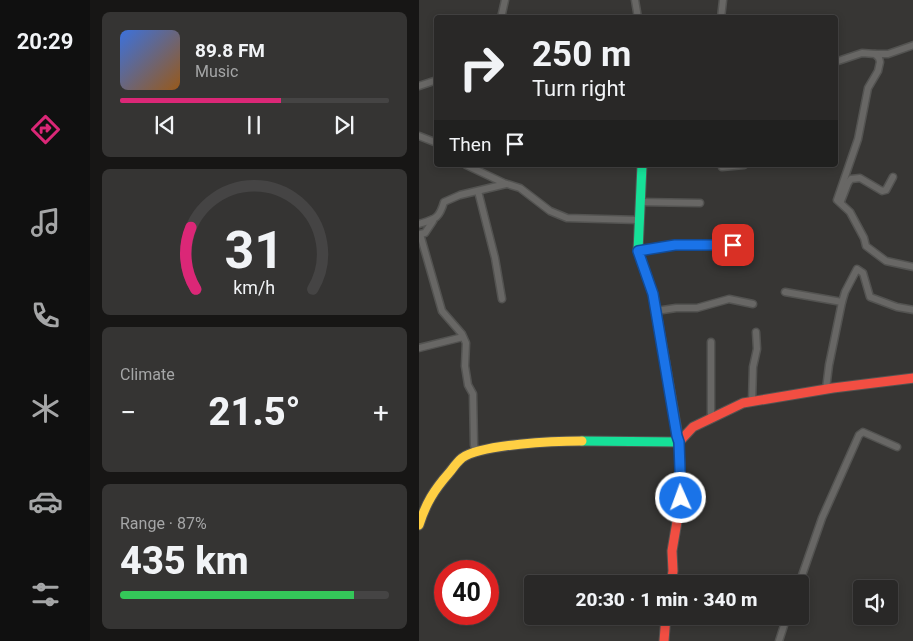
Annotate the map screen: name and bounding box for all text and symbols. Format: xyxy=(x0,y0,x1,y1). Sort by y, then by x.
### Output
text: 20:29 xyxy=(17,29,73,54)
text: 250 m xyxy=(532,34,631,75)
icon: right xyxy=(449,35,514,100)
text: 89.8 FM xyxy=(195,39,265,62)
text: Music xyxy=(195,62,238,81)
text: Turn right xyxy=(532,76,626,101)
icon: previous xyxy=(151,111,179,139)
icon: pause xyxy=(240,111,268,139)
icon: next xyxy=(330,111,358,139)
icon: directions xyxy=(28,112,63,147)
icon: arrive xyxy=(501,130,529,158)
text: Then xyxy=(449,133,491,156)
icon: music xyxy=(28,205,63,240)
text: 31 xyxy=(225,220,284,281)
pin xyxy=(712,224,754,266)
icon: arrive xyxy=(719,231,747,259)
text: km/h xyxy=(234,277,275,298)
icon: phone xyxy=(28,298,63,333)
text: Climate xyxy=(120,365,175,384)
text: 21.5° xyxy=(209,390,301,434)
icon: climate xyxy=(28,391,63,426)
text: − xyxy=(120,396,136,429)
text: + xyxy=(373,396,389,429)
position arrow xyxy=(654,471,706,523)
icon: car xyxy=(28,484,63,519)
text: Range · 87% xyxy=(120,514,207,533)
text: 435 km xyxy=(120,539,249,583)
speed limit sign: 40 xyxy=(434,560,499,625)
icon: filters xyxy=(28,577,63,612)
map controls xyxy=(853,580,898,625)
button: sound xyxy=(853,580,898,625)
text: 20:30 · 1 min · 340 m xyxy=(575,588,758,611)

